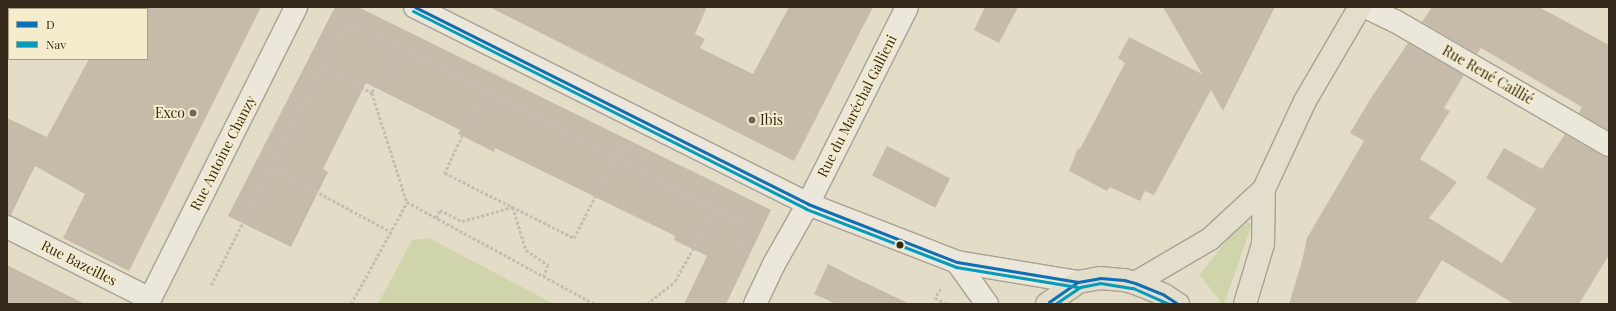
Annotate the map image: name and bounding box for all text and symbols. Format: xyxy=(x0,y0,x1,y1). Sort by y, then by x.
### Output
legend xyxy=(8,8,148,60)
text: D xyxy=(46,16,55,32)
street label: Rue du Maréchal Gallieni xyxy=(814,32,900,180)
text: Nav xyxy=(46,36,66,52)
street label: Rue René Caillié xyxy=(1439,42,1537,108)
street label: Rue Antoine Chanzy xyxy=(187,92,259,214)
place label: Exco xyxy=(155,105,185,121)
marker: Exco xyxy=(188,108,198,118)
place label: Ibis xyxy=(760,112,783,128)
marker: Ibis xyxy=(747,115,757,125)
street label: Rue Bazeilles xyxy=(38,237,120,289)
unlabelled marker xyxy=(895,240,905,250)

